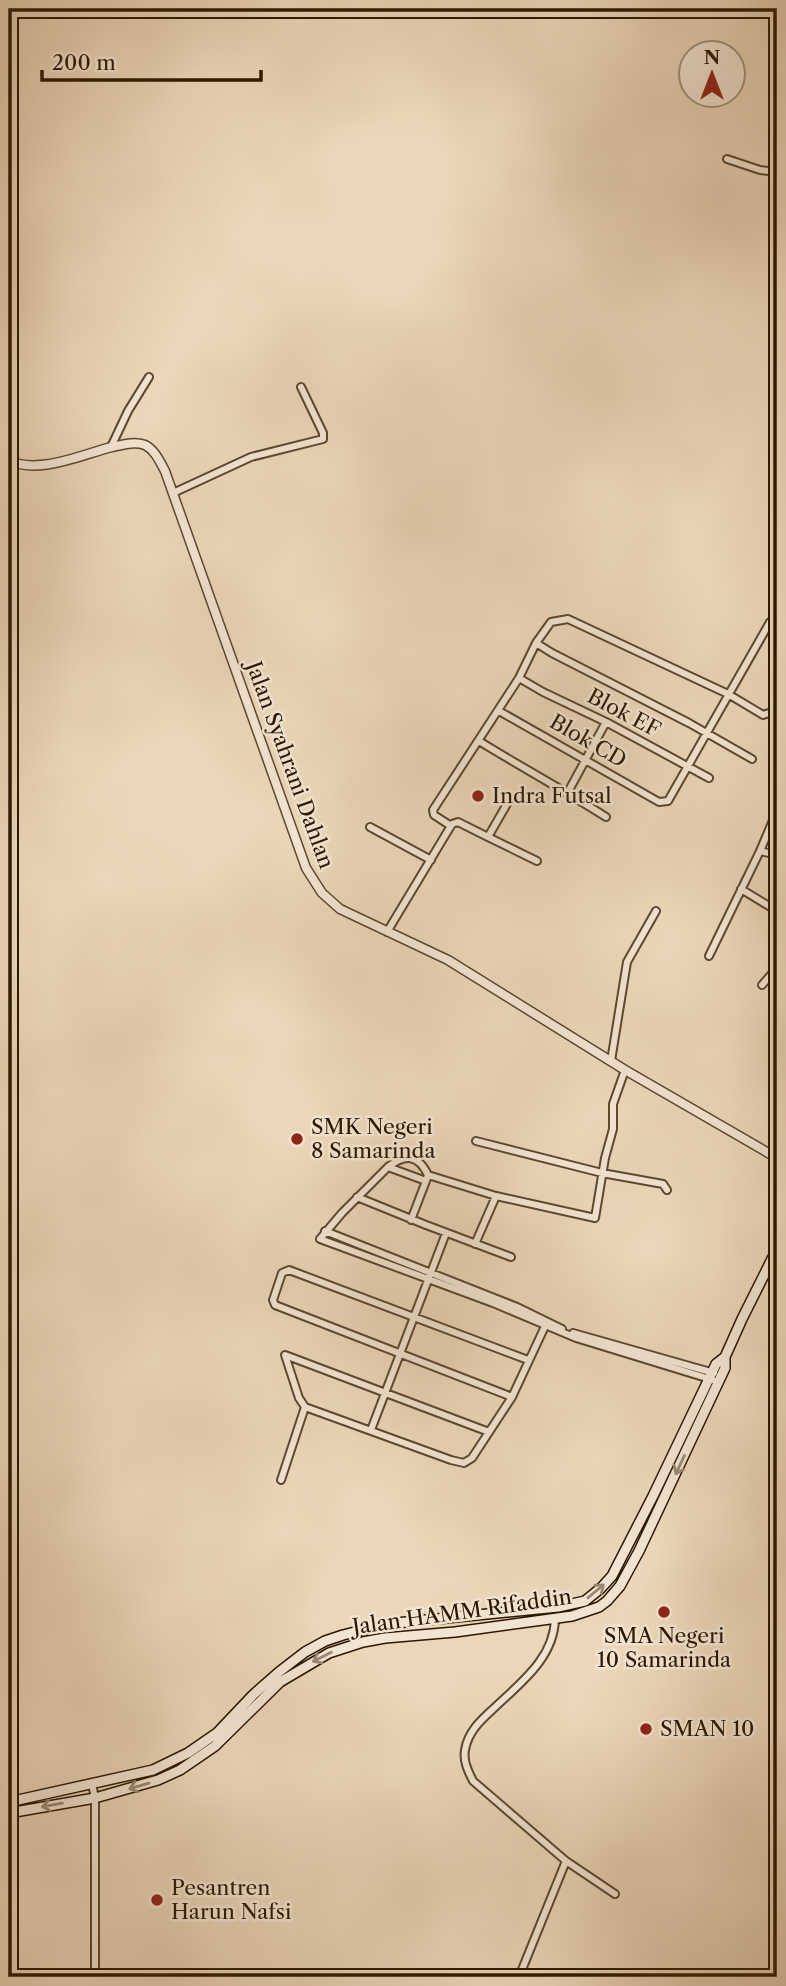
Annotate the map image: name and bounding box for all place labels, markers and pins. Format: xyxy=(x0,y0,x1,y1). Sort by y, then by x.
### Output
place label: Indra Futsal xyxy=(492,783,611,808)
marker: Indra Futsal xyxy=(470,788,486,804)
place label: SMK Negeri 8 Samarinda xyxy=(311,1114,436,1163)
marker: SMK Negeri 8 Samarinda xyxy=(289,1131,305,1147)
marker: SMA Negeri 10 Samarinda xyxy=(656,1604,672,1620)
place label: SMA Negeri 10 Samarinda xyxy=(597,1623,732,1672)
place label: SMAN 10 xyxy=(660,1716,754,1741)
marker: SMAN 10 xyxy=(638,1721,654,1737)
place label: Pesantren Harun Nafsi xyxy=(171,1875,291,1924)
marker: Pesantren Harun Nafsi xyxy=(149,1892,165,1908)

